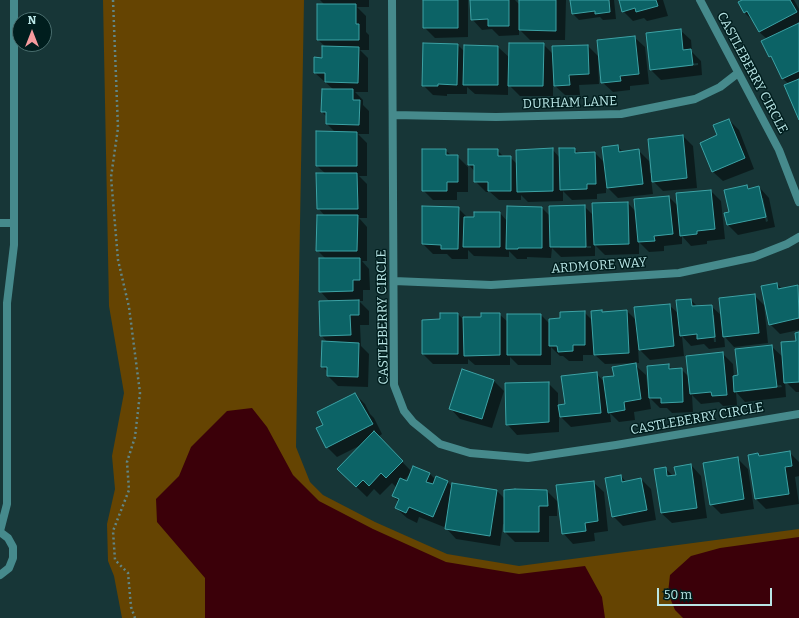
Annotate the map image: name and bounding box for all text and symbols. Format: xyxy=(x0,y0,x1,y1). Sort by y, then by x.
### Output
street label: CASTLEBERRY CIRCLE xyxy=(713,10,791,136)
north arrow xyxy=(12,12,52,52)
text: N xyxy=(28,14,36,27)
street label: DURHAM LANE xyxy=(522,94,618,112)
street label: CASTLEBERRY CIRCLE xyxy=(374,249,392,385)
street label: ARDMORE WAY xyxy=(551,255,647,277)
street label: CASTLEBERRY CIRCLE xyxy=(629,400,765,438)
scale bar xyxy=(659,580,774,606)
text: 50 m xyxy=(664,588,692,602)

